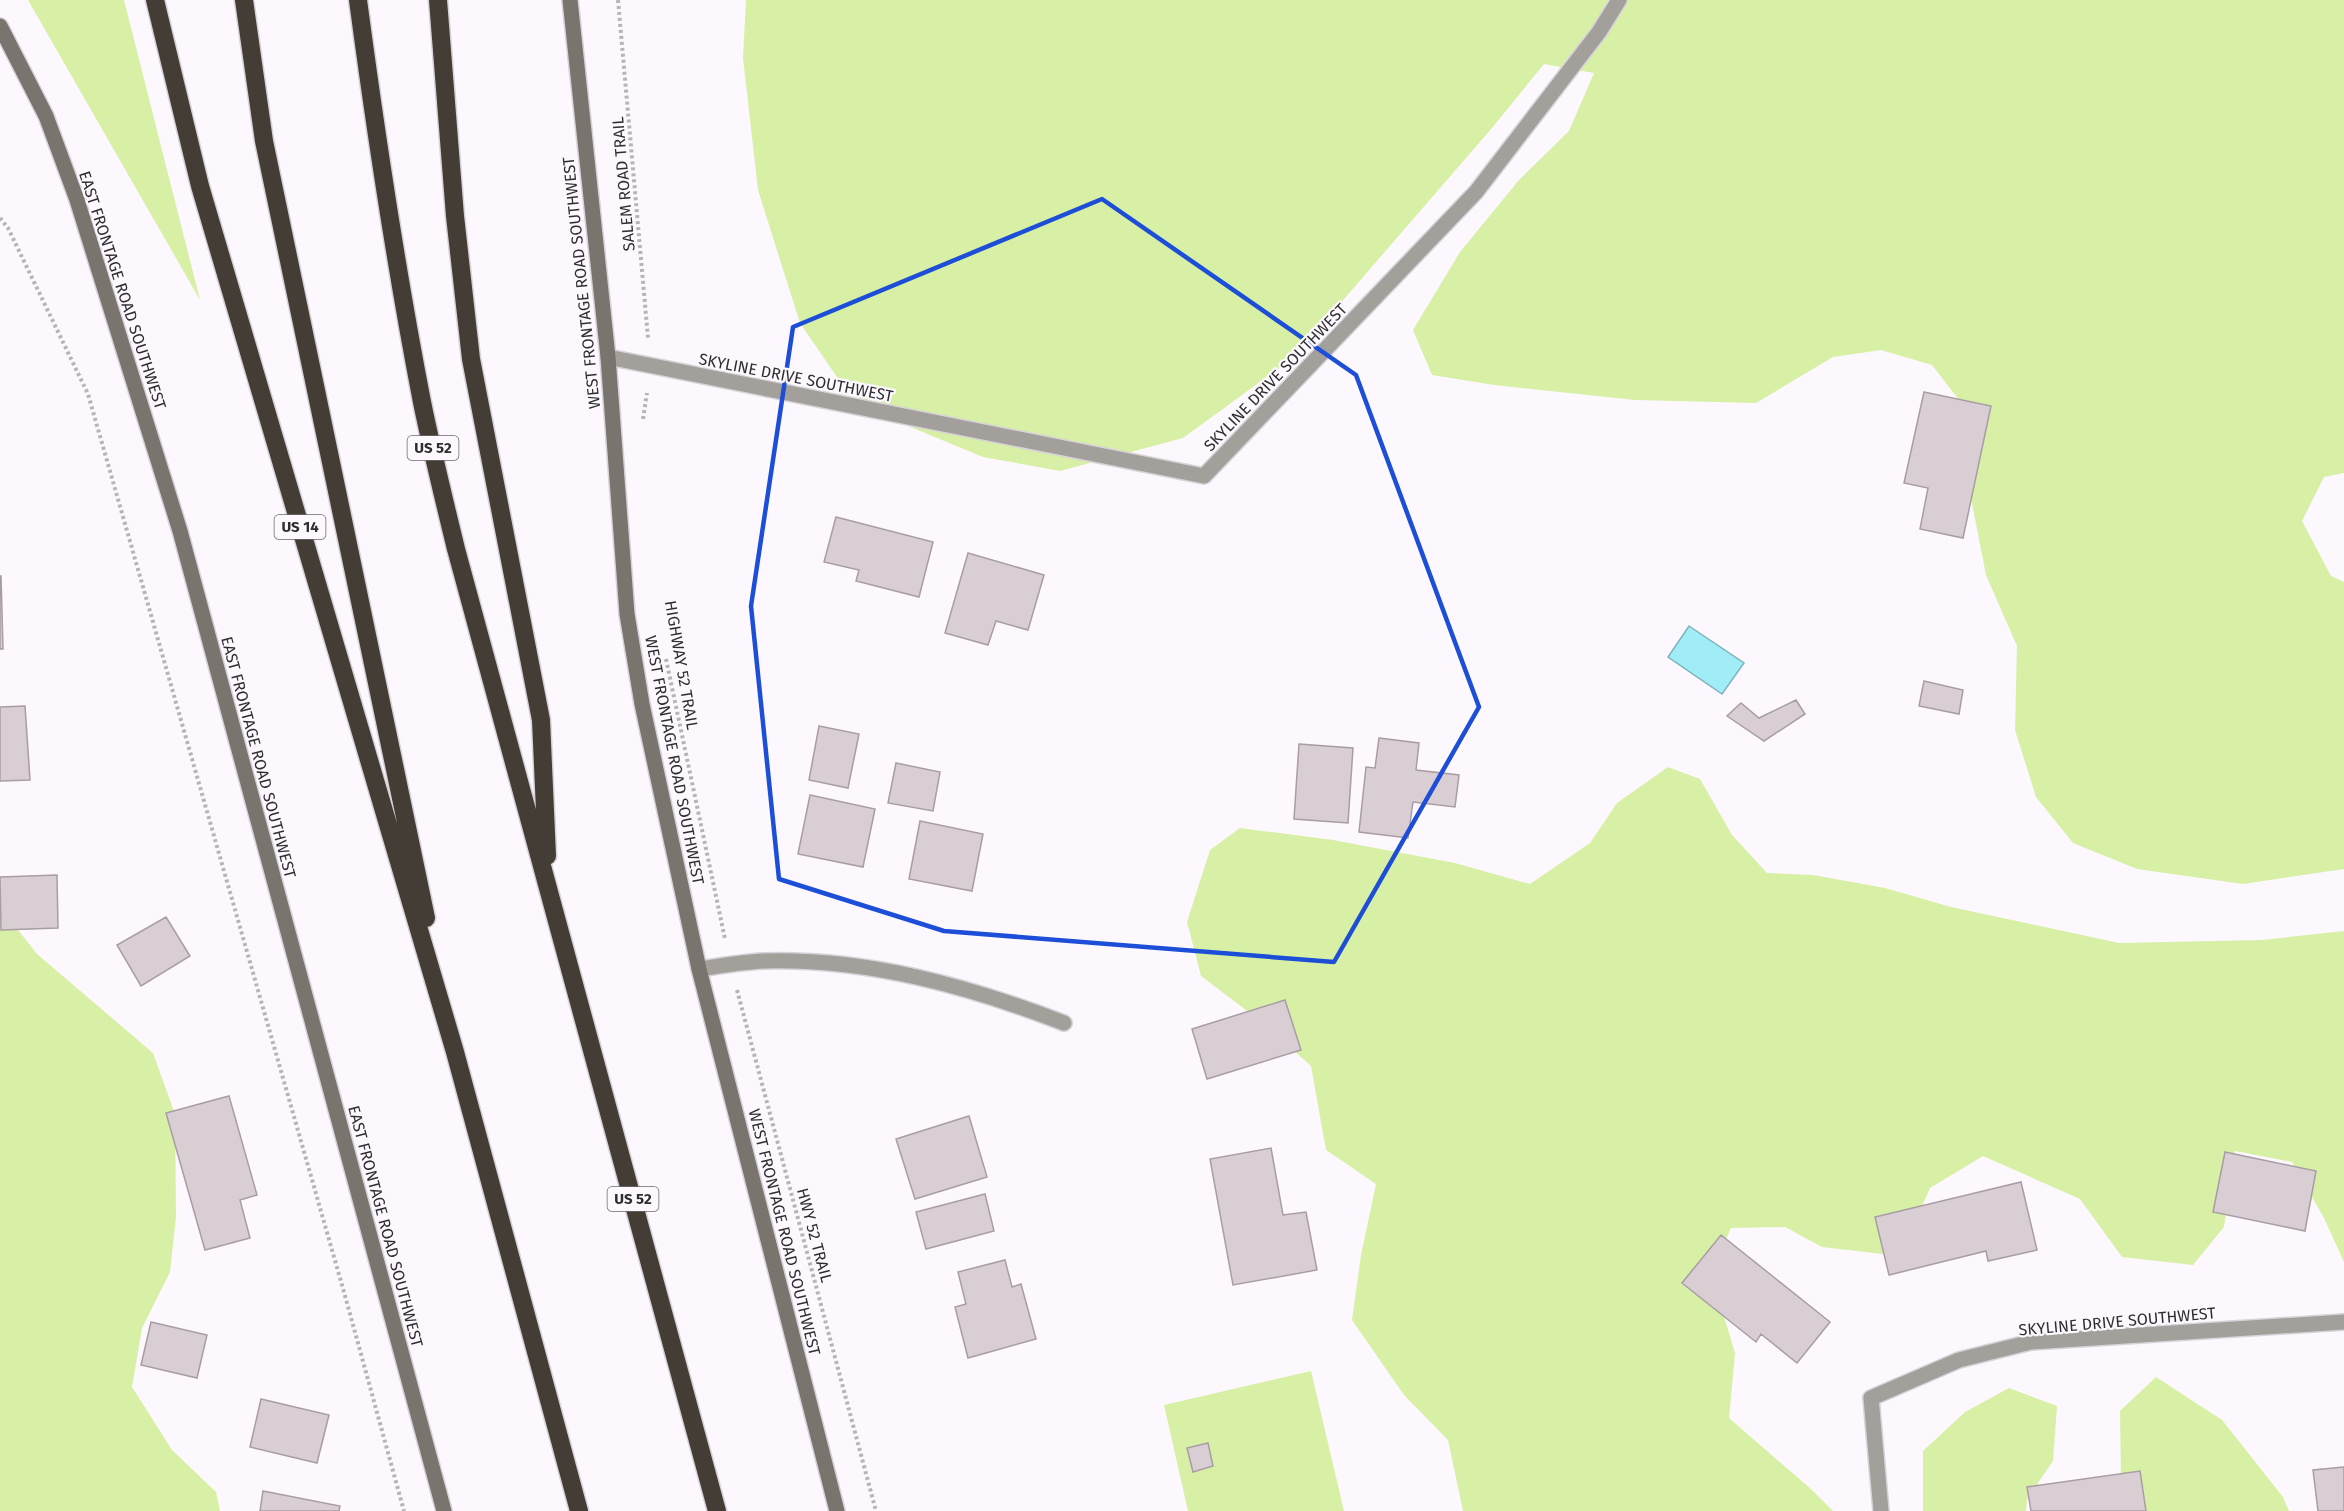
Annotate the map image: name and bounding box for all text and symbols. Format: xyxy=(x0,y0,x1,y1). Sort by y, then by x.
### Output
street label: SALEM ROAD TRAIL xyxy=(608,116,639,252)
street label: WEST FRONTAGE ROAD SOUTHWEST xyxy=(559,155,604,410)
street label: EAST FRONTAGE ROAD SOUTHWEST xyxy=(75,169,170,412)
street label: SKYLINE DRIVE SOUTHWEST xyxy=(1200,299,1351,455)
street label: SKYLINE DRIVE SOUTHWEST xyxy=(697,349,895,406)
road number: US 52 xyxy=(408,436,458,460)
road number: US 14 xyxy=(274,515,326,539)
street label: HIGHWAY 52 TRAIL xyxy=(661,599,702,731)
street label: EAST FRONTAGE ROAD SOUTHWEST xyxy=(217,634,300,881)
street label: WEST FRONTAGE ROAD SOUTHWEST xyxy=(641,634,708,887)
street label: EAST FRONTAGE ROAD SOUTHWEST xyxy=(344,1103,427,1350)
street label: WEST FRONTAGE ROAD SOUTHWEST xyxy=(745,1107,825,1358)
street label: HWY 52 TRAIL xyxy=(793,1186,836,1284)
road number: US 52 xyxy=(608,1187,658,1211)
street label: SKYLINE DRIVE SOUTHWEST xyxy=(2018,1303,2217,1340)

